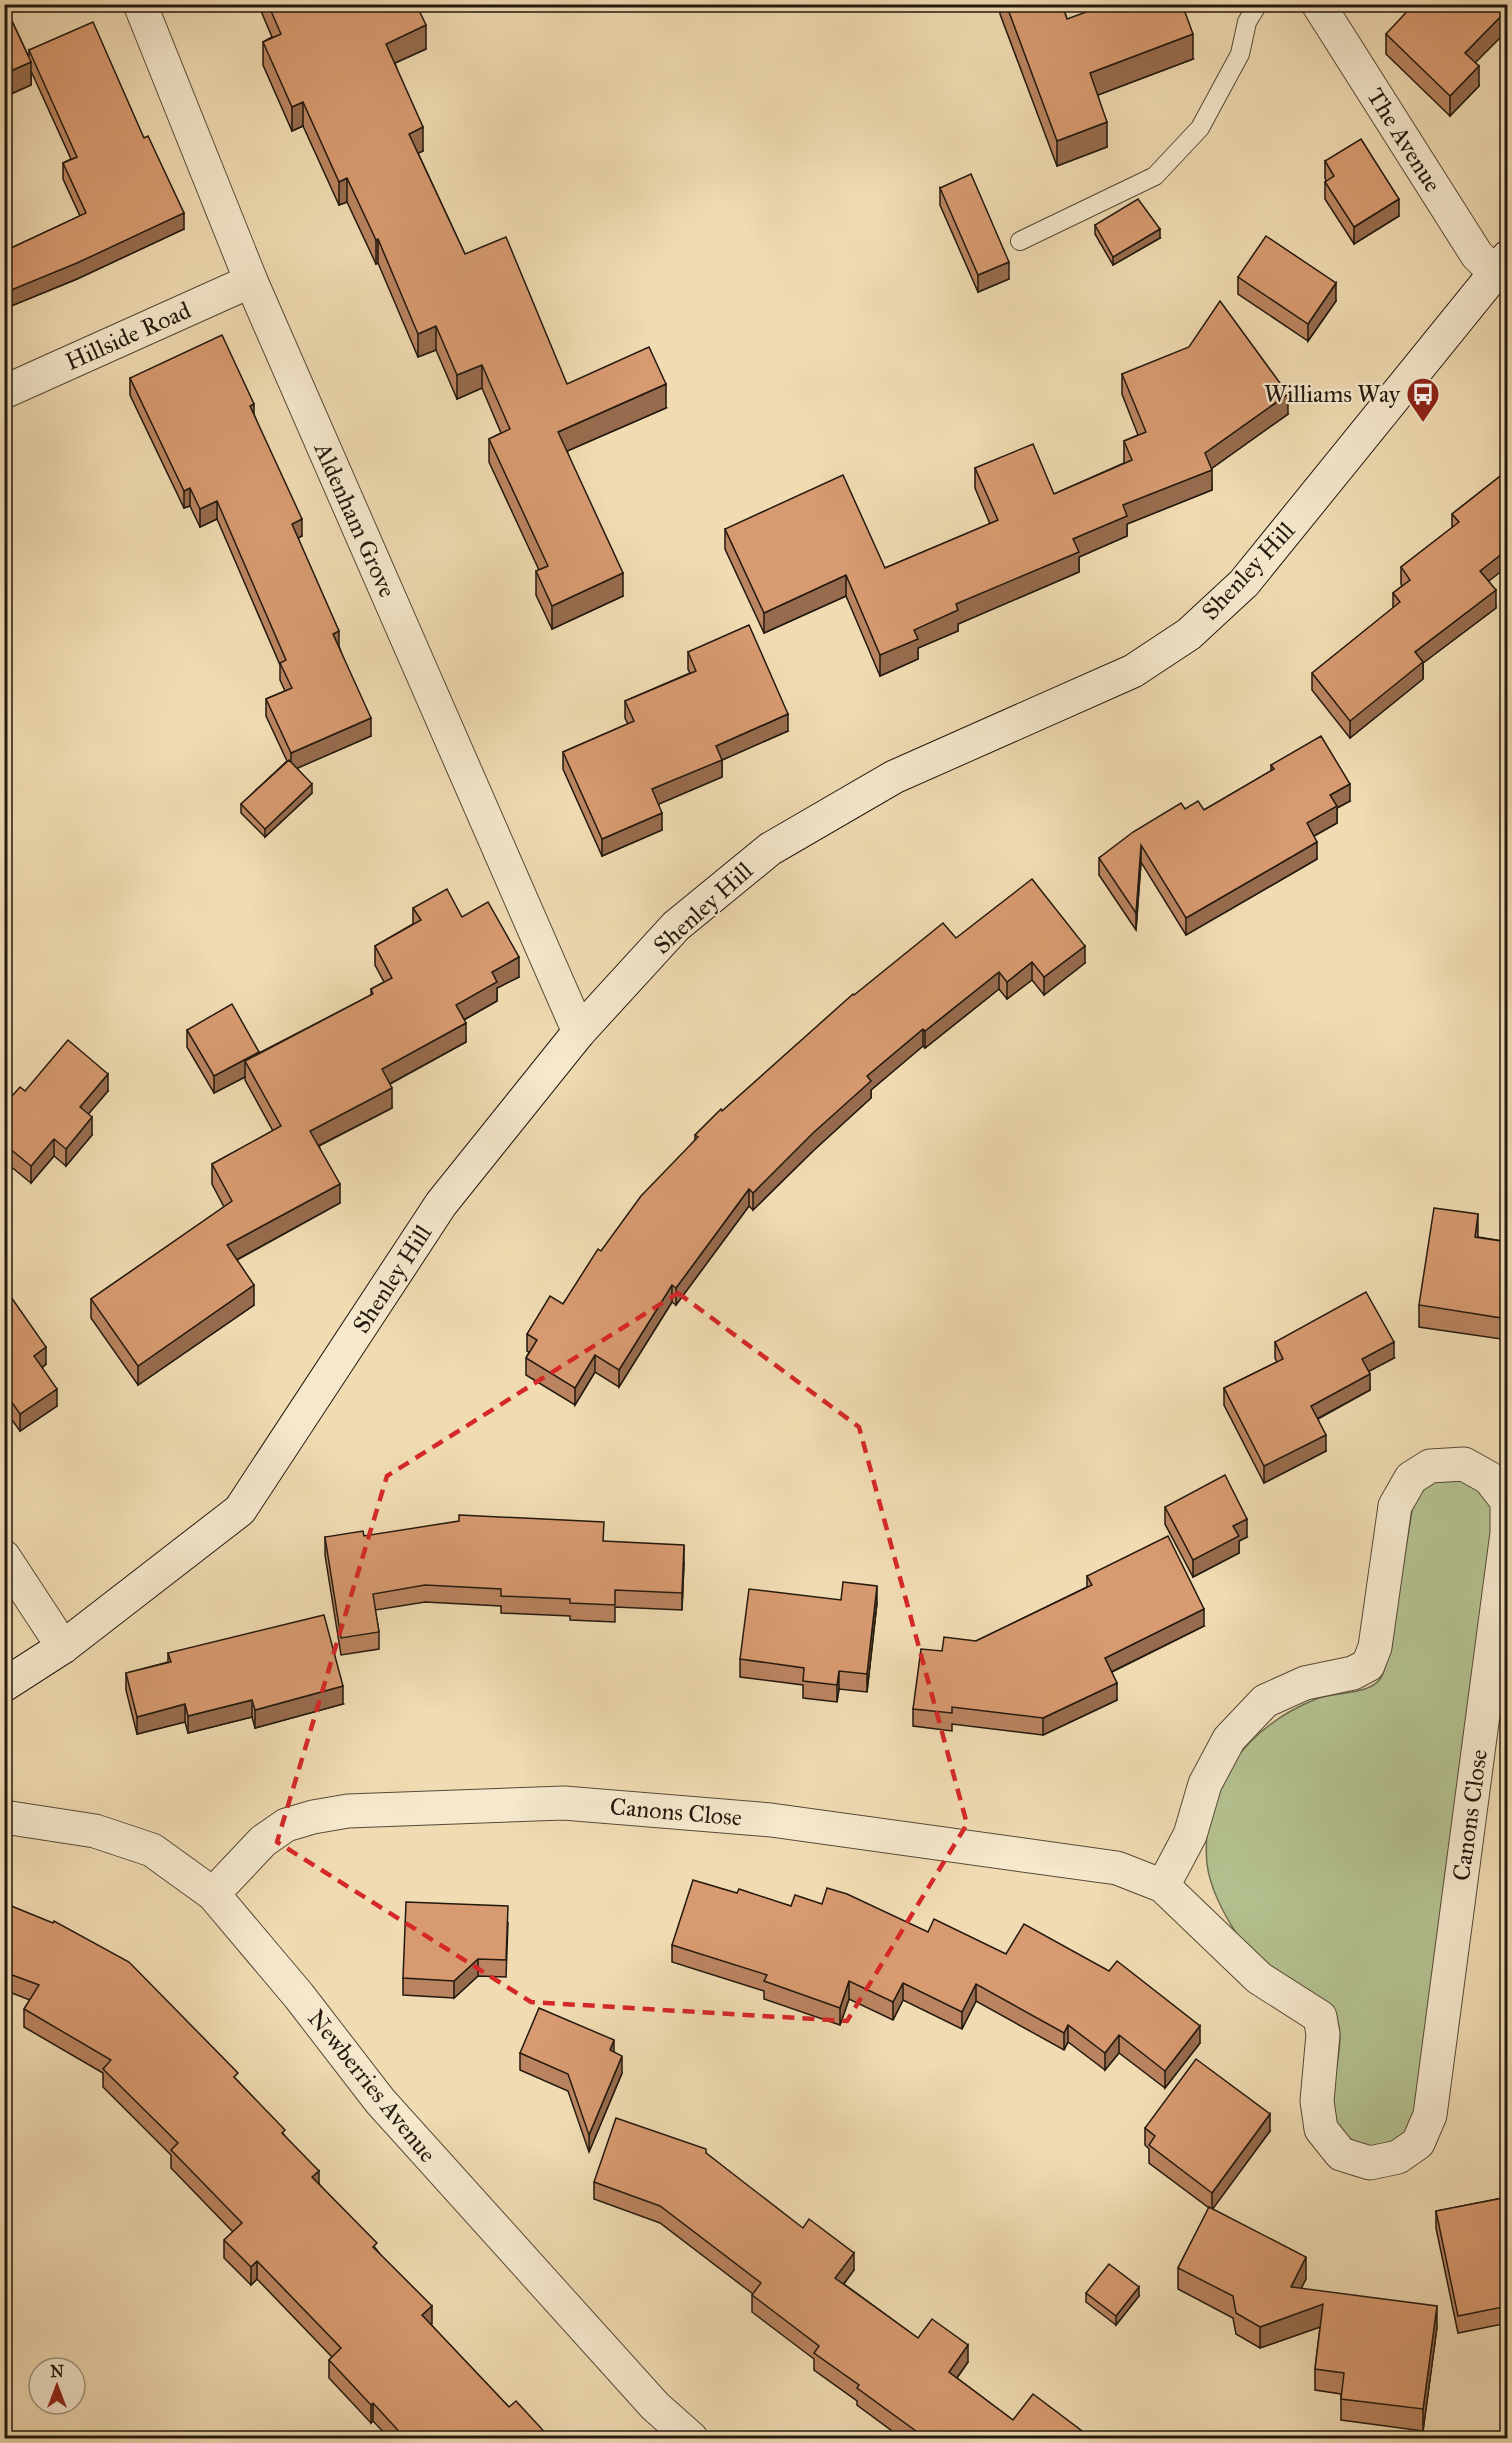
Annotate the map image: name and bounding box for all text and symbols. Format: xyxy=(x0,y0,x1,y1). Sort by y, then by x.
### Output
street label: The Avenue xyxy=(1360,82,1448,198)
street label: Hillside Road xyxy=(61,295,195,377)
bus stop icon: Williams Way xyxy=(1405,376,1441,423)
place label: Williams Way xyxy=(1264,379,1401,409)
street label: Aldenham Grove xyxy=(307,437,402,602)
street label: Shenley Hill xyxy=(1195,515,1301,626)
street label: Shenley Hill xyxy=(647,855,759,960)
street label: Shenley Hill xyxy=(346,1219,438,1339)
street label: Canons Close xyxy=(1446,1747,1494,1883)
street label: Canons Close xyxy=(609,1791,743,1833)
street label: Newberries Avenue xyxy=(301,2004,443,2168)
north arrow xyxy=(27,2356,87,2416)
text: N xyxy=(50,2362,64,2381)

